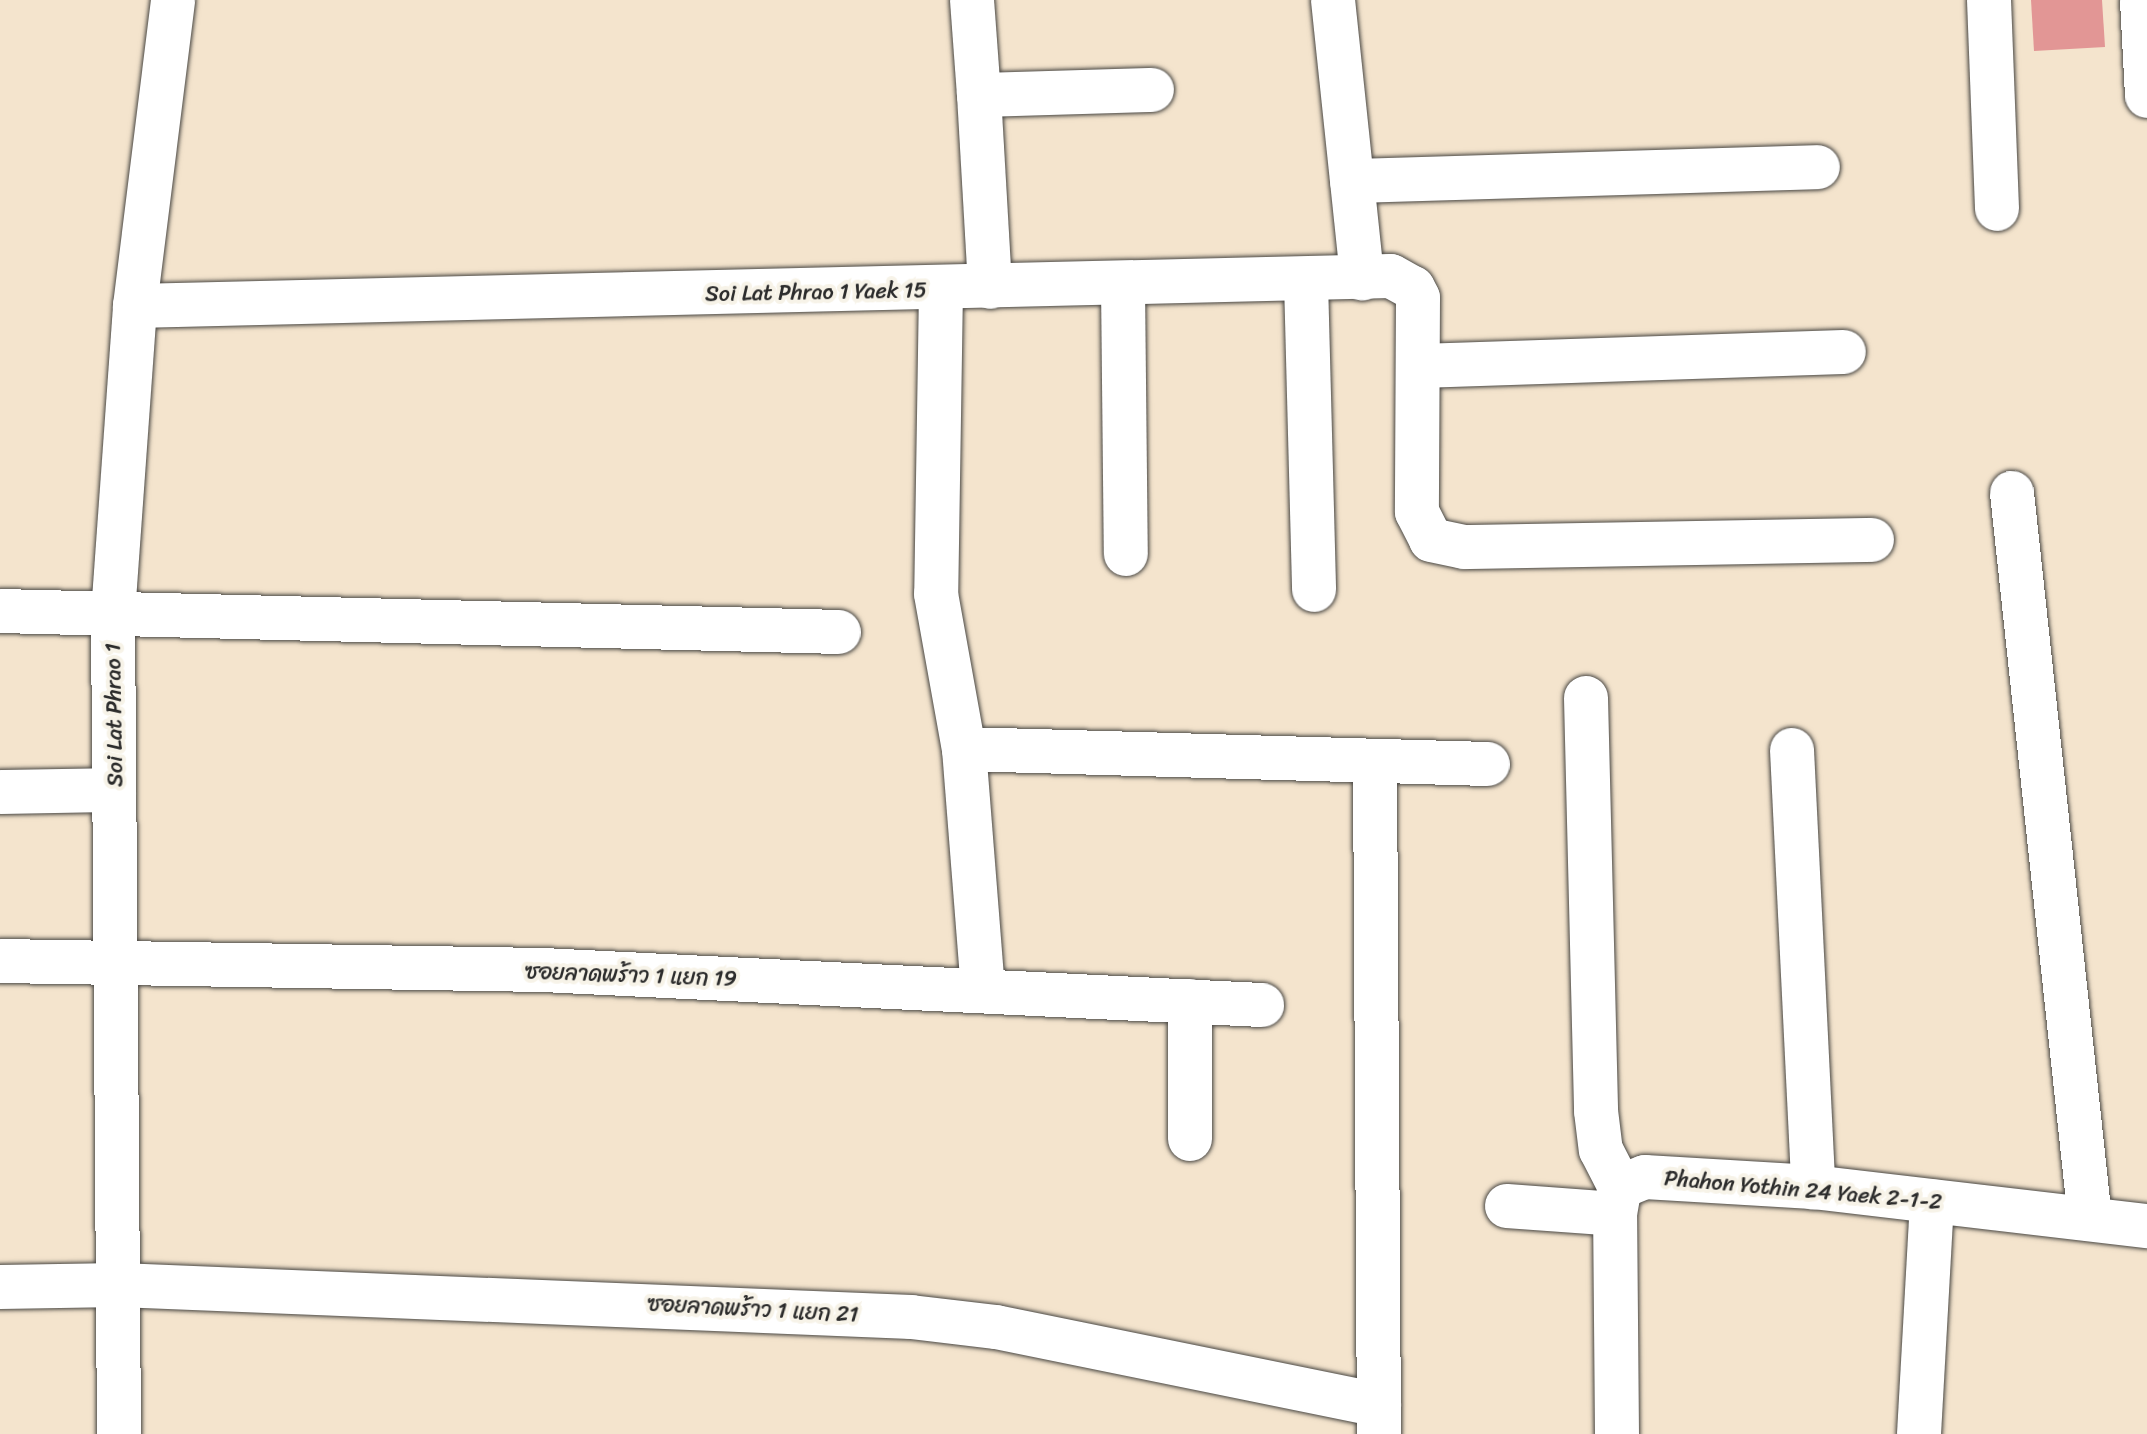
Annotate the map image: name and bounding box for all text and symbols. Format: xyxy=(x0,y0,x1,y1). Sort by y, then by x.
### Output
street label: Soi Lat Phrao 1 Yaek 15 xyxy=(704,277,928,307)
street label: Soi Lat Phrao 1 xyxy=(100,642,128,788)
street label: ซอยลาดพร้าว 1 แยก 19 xyxy=(525,958,737,992)
street label: Phahon Yothin 24 Yaek 2-1-2 xyxy=(1663,1165,1943,1215)
street label: ซอยลาดพร้าว 1 แยก 21 xyxy=(647,1290,859,1328)

